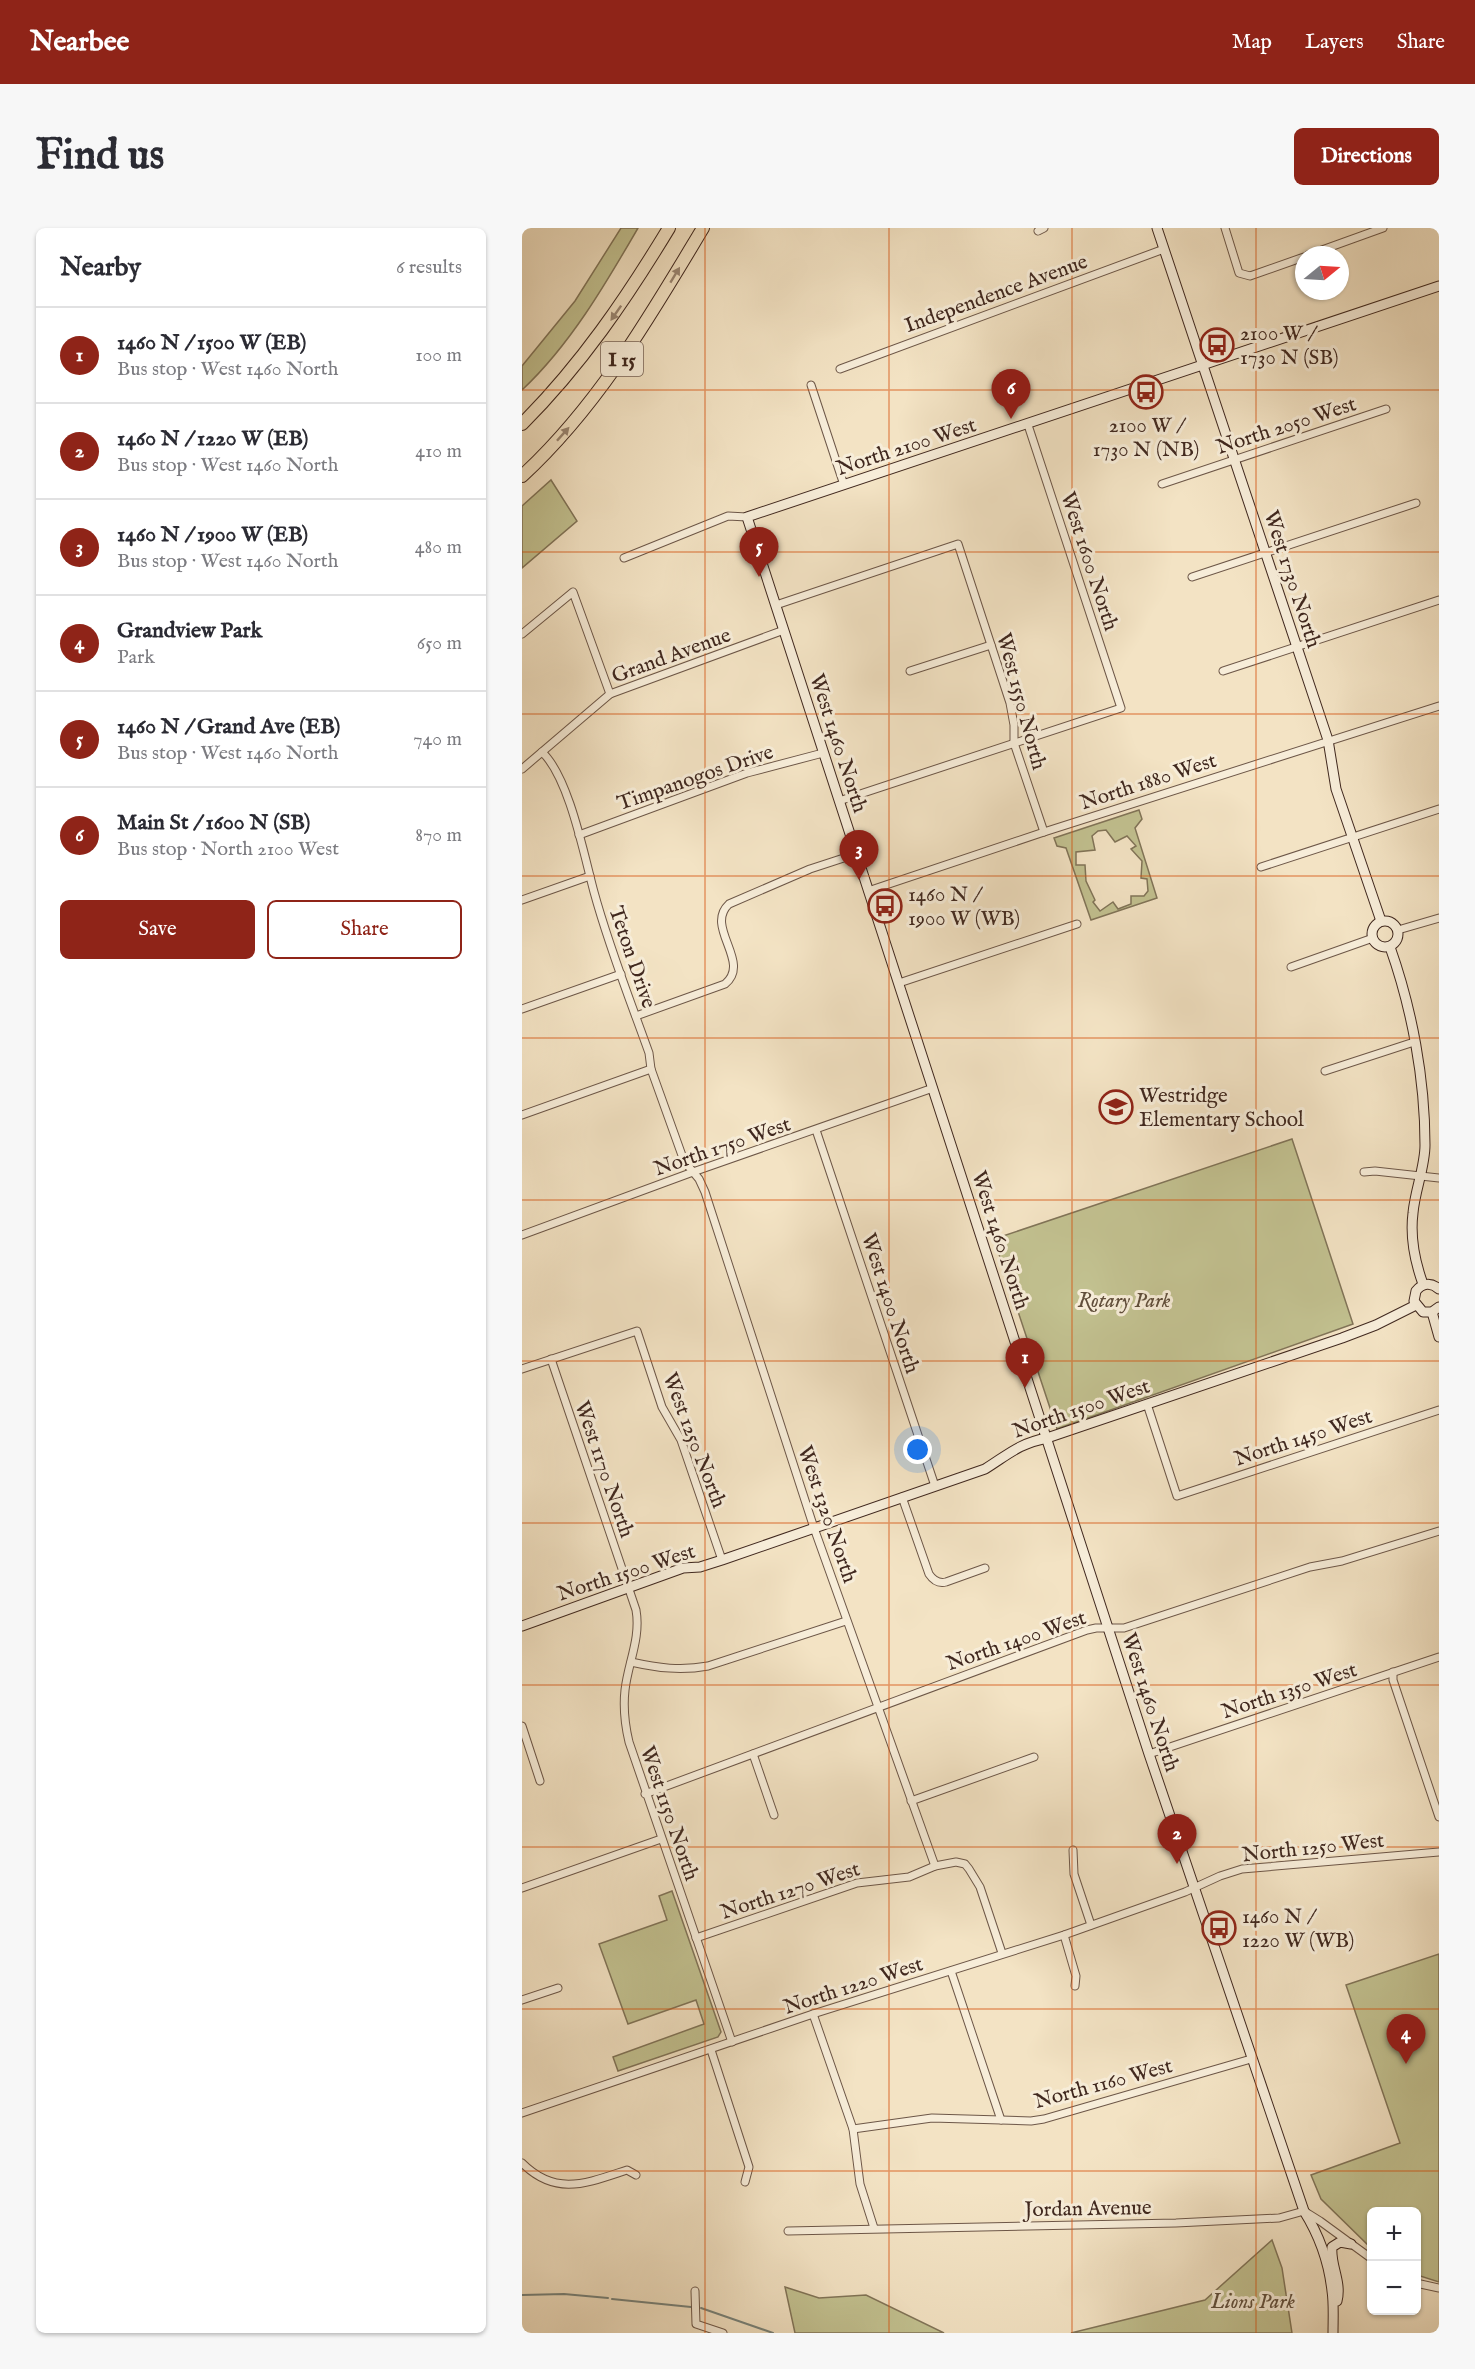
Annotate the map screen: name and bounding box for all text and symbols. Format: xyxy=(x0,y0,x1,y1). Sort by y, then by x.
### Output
text: Nearbee xyxy=(30,25,129,60)
text: Map xyxy=(1232,29,1272,56)
text: Layers xyxy=(1305,29,1364,56)
text: Share xyxy=(1397,29,1445,56)
button: Directions xyxy=(1294,128,1439,185)
text: Find us xyxy=(36,130,164,183)
north arrow xyxy=(1295,246,1349,300)
street label: Independence Avenue xyxy=(901,249,1092,340)
text: Nearby xyxy=(60,251,141,284)
text: 6 results xyxy=(396,255,462,280)
one-way arrow xyxy=(669,267,680,283)
one-way arrow xyxy=(610,305,622,321)
place label: 2100 W / 1730 N (SB) xyxy=(1240,321,1339,372)
bus stop icon: 2100 W / 1730 N (SB) xyxy=(1199,327,1235,363)
text: 1460 N / 1500 W (EB) xyxy=(117,329,306,357)
road number: I 15 xyxy=(601,342,643,376)
text: 1 xyxy=(76,343,83,368)
text: 100 m xyxy=(415,343,462,368)
text: Bus stop · West 1460 North xyxy=(117,357,338,382)
pin: 6 xyxy=(992,370,1030,419)
bus stop icon: 2100 W / 1730 N (NB) xyxy=(1128,374,1164,410)
street label: North 2050 West xyxy=(1213,391,1360,462)
street label: North 2100 West xyxy=(833,412,980,483)
place label: 2100 W / 1730 N (NB) xyxy=(1093,413,1199,464)
text: 1460 N / 1220 W (EB) xyxy=(117,425,308,453)
one-way arrow xyxy=(556,427,569,442)
text: 2 xyxy=(75,439,84,464)
text: 410 m xyxy=(415,439,462,464)
text: Bus stop · West 1460 North xyxy=(117,453,338,478)
street label: West 1600 North xyxy=(1053,489,1124,634)
street label: West 1730 North xyxy=(1257,507,1327,652)
text: 1460 N / 1900 W (EB) xyxy=(117,521,308,549)
pin: 5 xyxy=(740,528,778,577)
text: 3 xyxy=(76,535,83,560)
text: 480 m xyxy=(415,535,462,560)
text: Bus stop · West 1460 North xyxy=(117,549,338,574)
text: Grandview Park xyxy=(117,617,262,645)
street label: Grand Avenue xyxy=(608,622,735,690)
street label: West 1550 North xyxy=(989,630,1052,773)
text: 4 xyxy=(75,631,84,656)
text: 650 m xyxy=(417,631,462,656)
text: Park xyxy=(117,645,155,670)
street label: West 1460 North xyxy=(802,671,873,816)
text: 1460 N / Grand Ave (EB) xyxy=(117,713,340,741)
text: 5 xyxy=(76,727,83,752)
text: 740 m xyxy=(413,727,462,752)
street label: Timpanogos Drive xyxy=(614,739,778,818)
text: Bus stop · West 1460 North xyxy=(117,741,338,766)
street label: North 1880 West xyxy=(1077,748,1220,817)
text: Main St / 1600 N (SB) xyxy=(117,809,310,837)
text: 6 xyxy=(75,823,84,848)
text: 870 m xyxy=(415,823,462,848)
pin: 3 xyxy=(840,830,878,880)
text: Bus stop · North 2100 West xyxy=(117,837,339,862)
place label: 1460 N / 1900 W (WB) xyxy=(908,882,1020,933)
bus stop icon: 1460 N / 1900 W (WB) xyxy=(867,888,903,924)
button: Save xyxy=(60,900,255,959)
button: Share xyxy=(267,900,462,959)
street label: Teton Drive xyxy=(602,903,662,1012)
place label: Westridge Elementary School xyxy=(1139,1083,1304,1134)
school or university icon: Westridge Elementary School xyxy=(1098,1089,1134,1125)
street label: North 1750 West xyxy=(651,1111,794,1183)
street label: West 1460 North xyxy=(964,1168,1035,1313)
street label: West 1400 North xyxy=(854,1230,925,1377)
park label: Rotary Park xyxy=(1078,1288,1171,1315)
pin: 1 xyxy=(1006,1338,1044,1388)
street label: West 1250 North xyxy=(655,1369,732,1512)
street label: North 1500 West xyxy=(1009,1373,1154,1446)
street label: West 1170 North xyxy=(568,1397,640,1542)
street label: North 1450 West xyxy=(1231,1403,1376,1473)
your location xyxy=(903,1435,932,1464)
street label: West 1320 North xyxy=(791,1442,863,1587)
street label: North 1500 West xyxy=(554,1538,699,1608)
street label: North 1400 West xyxy=(943,1605,1090,1678)
street label: West 1460 North xyxy=(1114,1630,1185,1775)
street label: North 1350 West xyxy=(1218,1657,1361,1726)
street label: West 1150 North xyxy=(633,1743,704,1884)
pin: 2 xyxy=(1158,1814,1196,1864)
street label: North 1250 West xyxy=(1241,1828,1386,1869)
street label: North 1270 West xyxy=(717,1856,864,1927)
place label: 1460 N / 1220 W (WB) xyxy=(1242,1904,1354,1955)
bus stop icon: 1460 N / 1220 W (WB) xyxy=(1201,1910,1237,1946)
street label: North 1220 West xyxy=(780,1951,927,2022)
pin: 4 xyxy=(1386,2014,1426,2064)
street label: North 1160 West xyxy=(1031,2053,1176,2116)
street label: Jordan Avenue xyxy=(1022,2195,1152,2224)
map controls xyxy=(1367,2207,1421,2315)
button: + xyxy=(1367,2207,1421,2261)
button: − xyxy=(1367,2261,1421,2315)
park label: Lions Park xyxy=(1210,2289,1295,2316)

